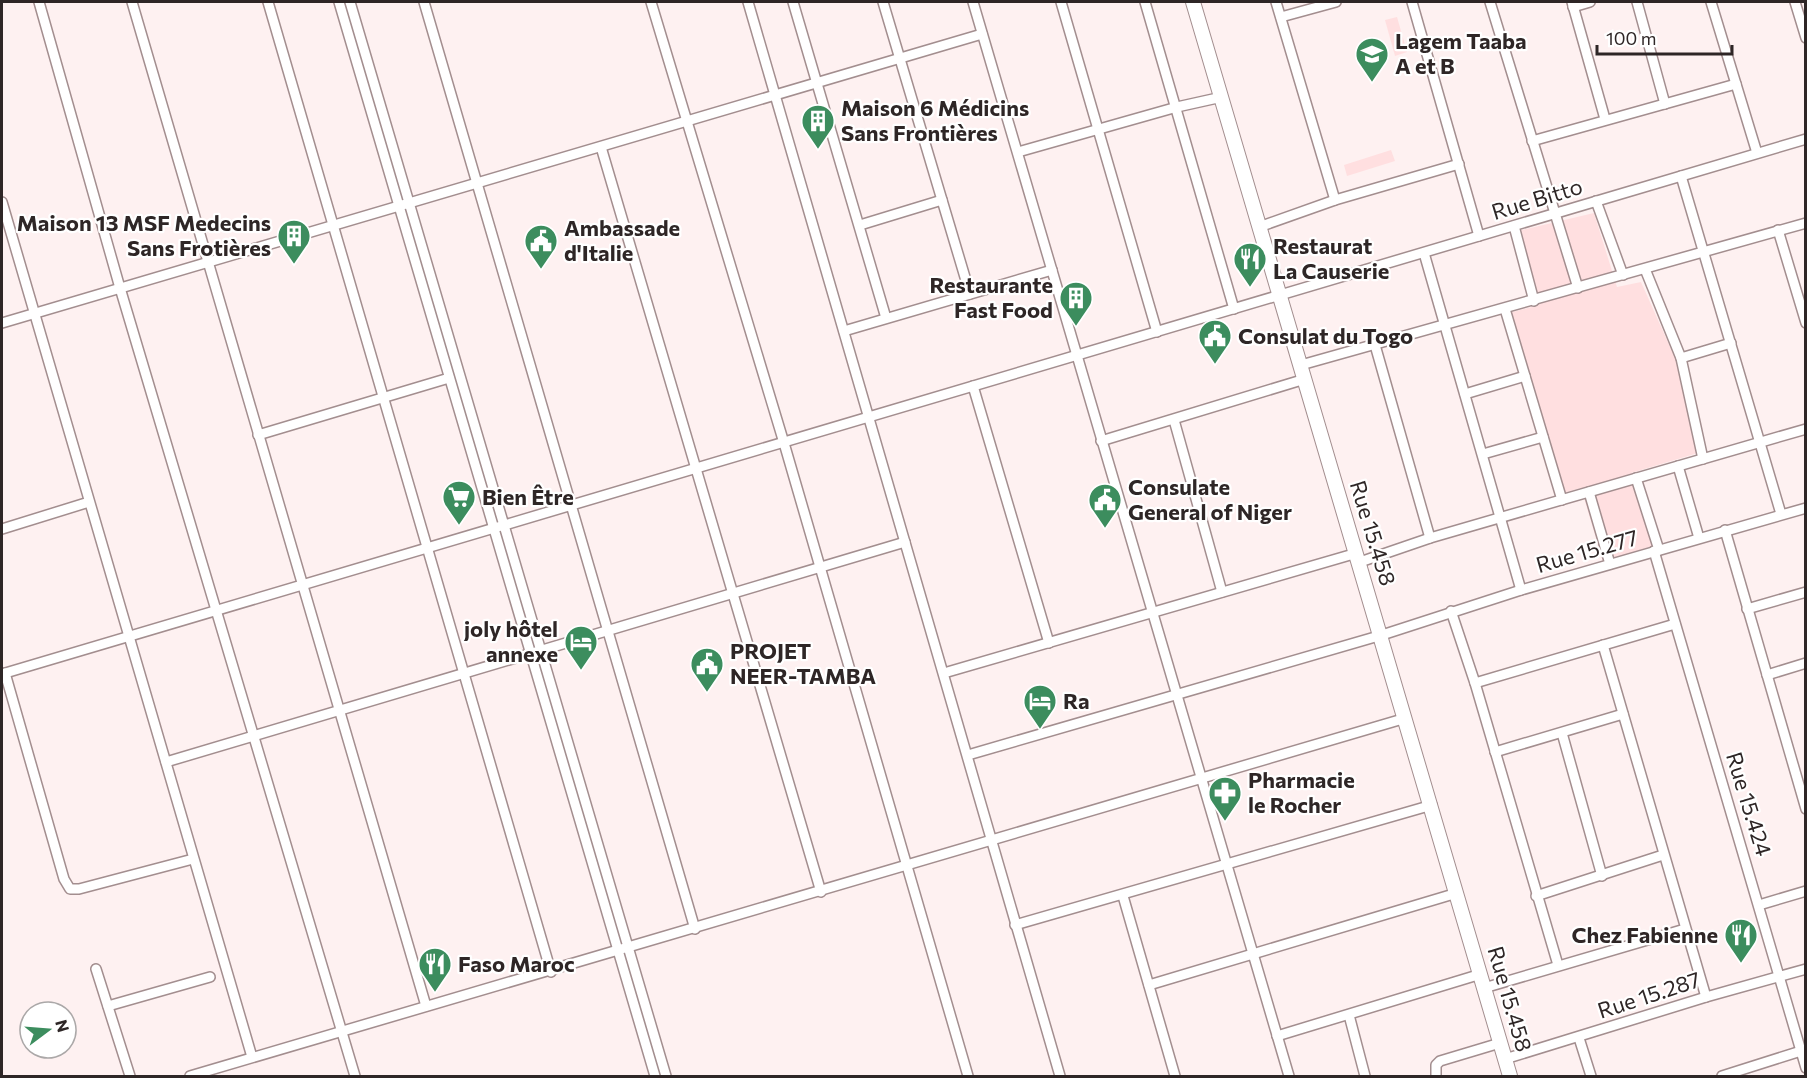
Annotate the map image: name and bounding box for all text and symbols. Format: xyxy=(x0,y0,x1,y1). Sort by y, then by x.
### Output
scale bar xyxy=(1597,18,1732,56)
place label: Lagem Taaba A et B xyxy=(1395,27,1527,79)
text: 100 m xyxy=(1606,27,1656,49)
school or university icon: Lagem Taaba A et B xyxy=(1354,36,1390,83)
place label: Maison 6 Médicins Sans Frontières xyxy=(841,94,1029,146)
building icon: Maison 6 Médicins Sans Frontières xyxy=(800,103,836,150)
street label: Rue Bitto xyxy=(1488,172,1586,225)
place label: Maison 13 MSF Medecins Sans Frotières xyxy=(17,209,271,261)
place label: Ambassade d'Italie xyxy=(564,214,680,266)
building icon: Maison 13 MSF Medecins Sans Frotières xyxy=(276,218,312,265)
public building icon: Ambassade d'Italie xyxy=(523,223,559,270)
place label: Restaurat La Causerie xyxy=(1273,232,1389,284)
restaurant icon: Restaurat La Causerie xyxy=(1232,241,1268,288)
place label: Restaurante Fast Food xyxy=(929,271,1053,323)
building icon: Restaurante Fast Food xyxy=(1058,280,1094,327)
public building icon: Consulat du Togo xyxy=(1197,318,1233,365)
place label: Consulat du Togo xyxy=(1238,322,1413,349)
place label: Consulate General of Niger xyxy=(1128,473,1292,525)
street label: Rue 15.458 xyxy=(1345,477,1402,589)
supermarket icon: Bien Être xyxy=(441,479,477,526)
public building icon: Consulate General of Niger xyxy=(1087,482,1123,529)
place label: Bien Être xyxy=(482,483,574,510)
street label: Rue 15.277 xyxy=(1533,523,1641,578)
place label: joly hôtel annexe xyxy=(463,615,558,667)
hotel icon: joly hôtel annexe xyxy=(563,624,599,671)
place label: PROJET NEER-TAMBA xyxy=(730,637,876,689)
public building icon: PROJET NEER-TAMBA xyxy=(689,646,725,693)
hotel icon: Ra xyxy=(1022,683,1058,730)
place label: Ra xyxy=(1063,687,1090,714)
street label: Rue 15.424 xyxy=(1721,749,1778,859)
place label: Pharmacie le Rocher xyxy=(1248,766,1355,818)
pharmacy icon: Pharmacie le Rocher xyxy=(1207,775,1243,822)
restaurant icon: Chez Fabienne xyxy=(1723,917,1759,964)
place label: Chez Fabienne xyxy=(1571,921,1718,948)
street label: Rue 15.458 xyxy=(1483,943,1538,1055)
restaurant icon: Faso Maroc xyxy=(417,946,453,993)
place label: Faso Maroc xyxy=(458,950,575,977)
street label: Rue 15.287 xyxy=(1594,965,1704,1024)
north arrow xyxy=(18,1000,78,1060)
text: N xyxy=(52,1017,74,1034)

